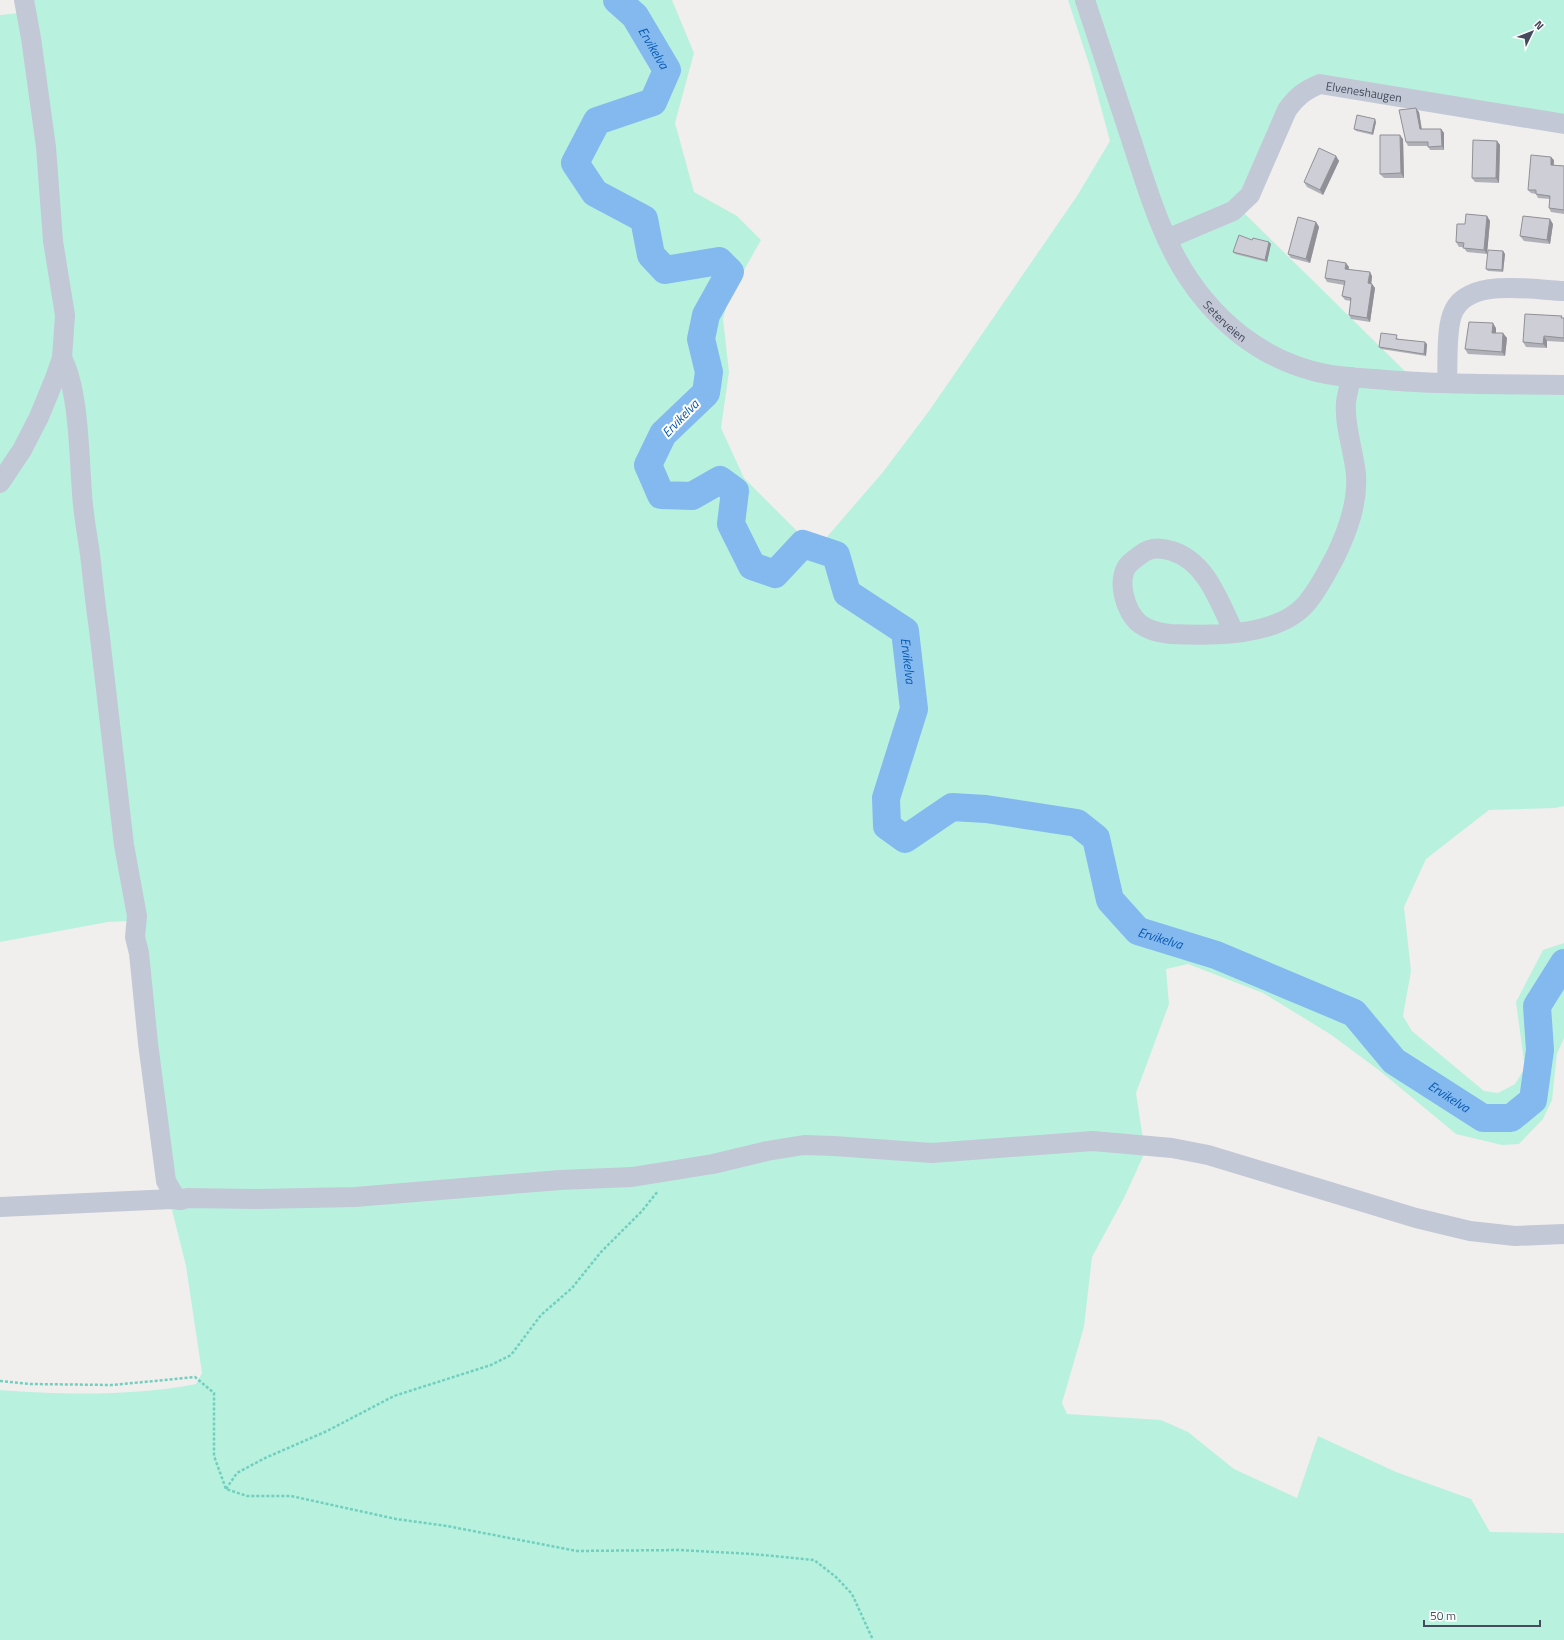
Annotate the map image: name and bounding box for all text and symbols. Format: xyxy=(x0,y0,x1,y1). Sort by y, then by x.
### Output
north arrow xyxy=(1512,12,1552,52)
text: N xyxy=(1531,17,1548,33)
water label: Ervikelva xyxy=(634,23,675,74)
street label: Elveneshaugen xyxy=(1325,76,1403,107)
street label: Seterveien xyxy=(1199,296,1251,346)
water label: Ervikelva xyxy=(657,393,704,441)
water label: Ervikelva xyxy=(896,637,921,686)
water label: Ervikelva xyxy=(1136,922,1187,955)
water label: Ervikelva xyxy=(1425,1076,1475,1118)
scale bar xyxy=(1424,1602,1540,1628)
text: 50 m xyxy=(1430,1606,1456,1625)

